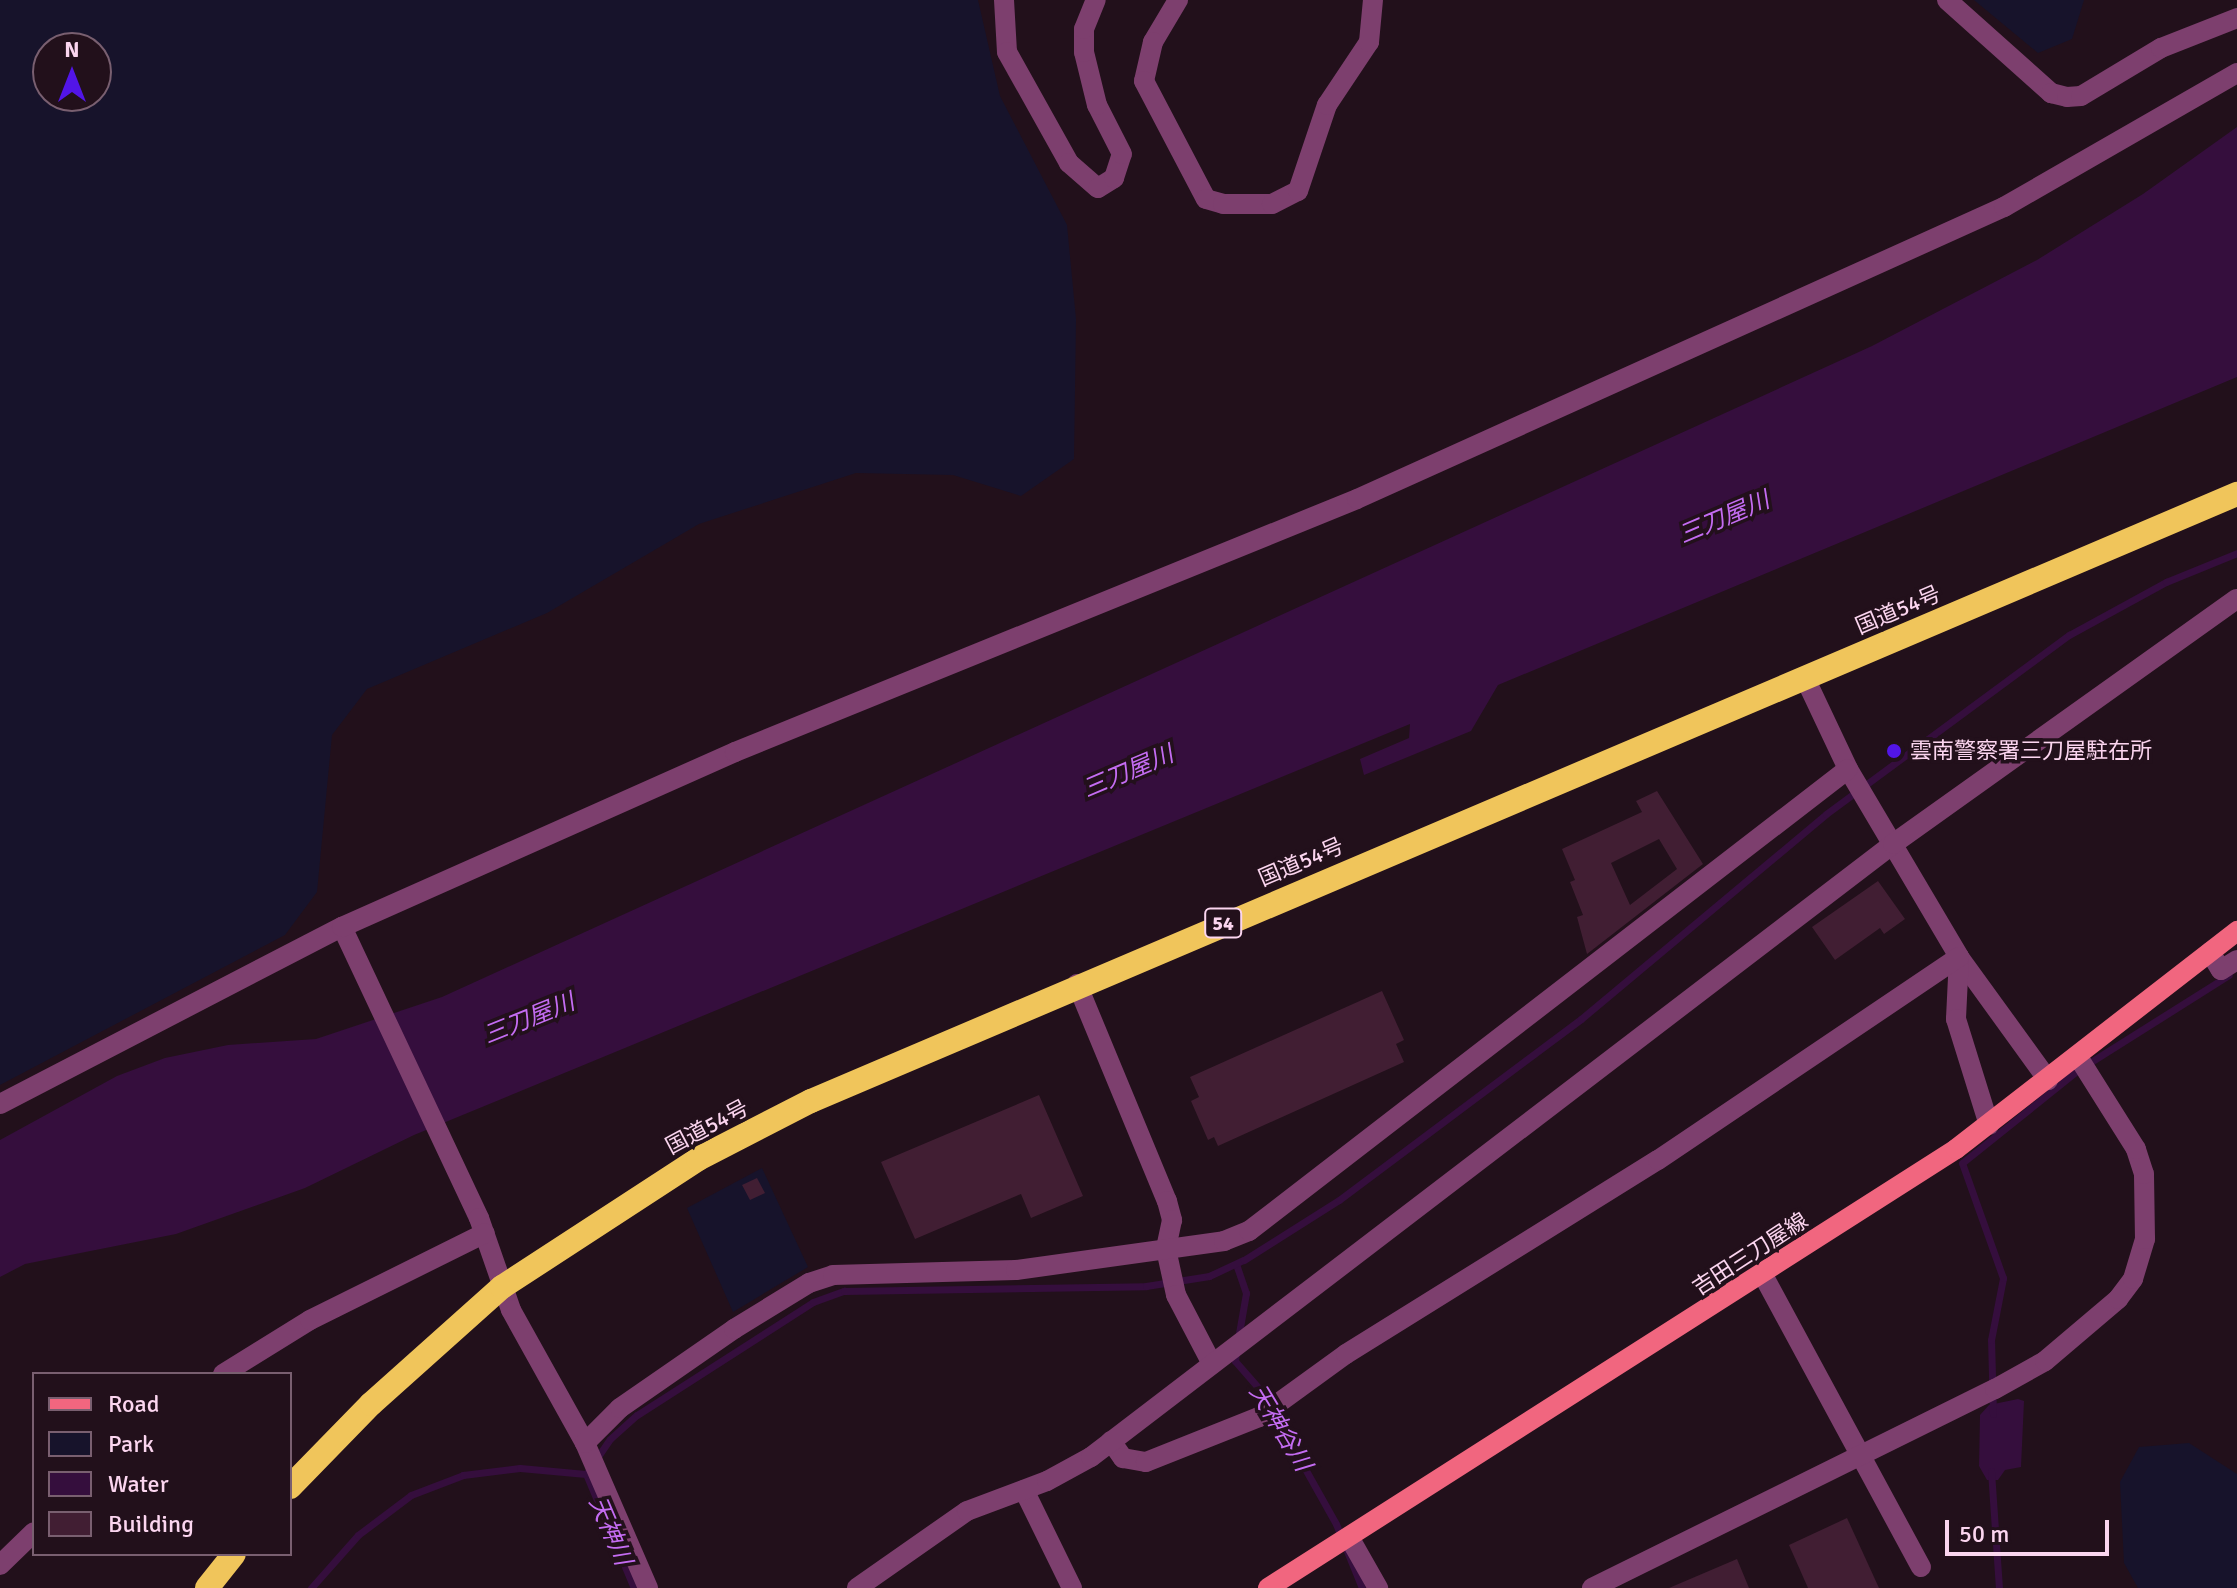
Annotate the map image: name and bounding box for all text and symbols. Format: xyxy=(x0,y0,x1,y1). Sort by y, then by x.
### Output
north arrow xyxy=(32,32,112,112)
text: N xyxy=(64,36,80,63)
water label: 三刀屋川 xyxy=(1674,486,1774,550)
street label: 国道54号 xyxy=(1852,580,1944,640)
place label: 雲南警察署三刀屋駐在所 xyxy=(1910,738,2152,764)
water label: 三刀屋川 xyxy=(1078,740,1178,804)
marker: 雲南警察署三刀屋駐在所 xyxy=(1885,742,1903,760)
street label: 国道54号 xyxy=(1255,832,1347,892)
road number: 54 xyxy=(1203,907,1243,939)
water label: 三刀屋川 xyxy=(479,988,579,1050)
street label: 国道54号 xyxy=(661,1094,753,1160)
street label: 吉田三刀屋線 xyxy=(1687,1207,1813,1301)
legend xyxy=(32,1372,292,1556)
water label: 天神谷川 xyxy=(1243,1379,1317,1477)
text: Road xyxy=(108,1389,159,1419)
text: Park xyxy=(108,1429,154,1459)
text: Water xyxy=(108,1469,168,1499)
water label: 天神川 xyxy=(583,1492,637,1570)
scale bar xyxy=(1949,1504,2113,1554)
text: Building xyxy=(108,1509,194,1539)
text: 50 m xyxy=(1959,1519,2009,1549)

